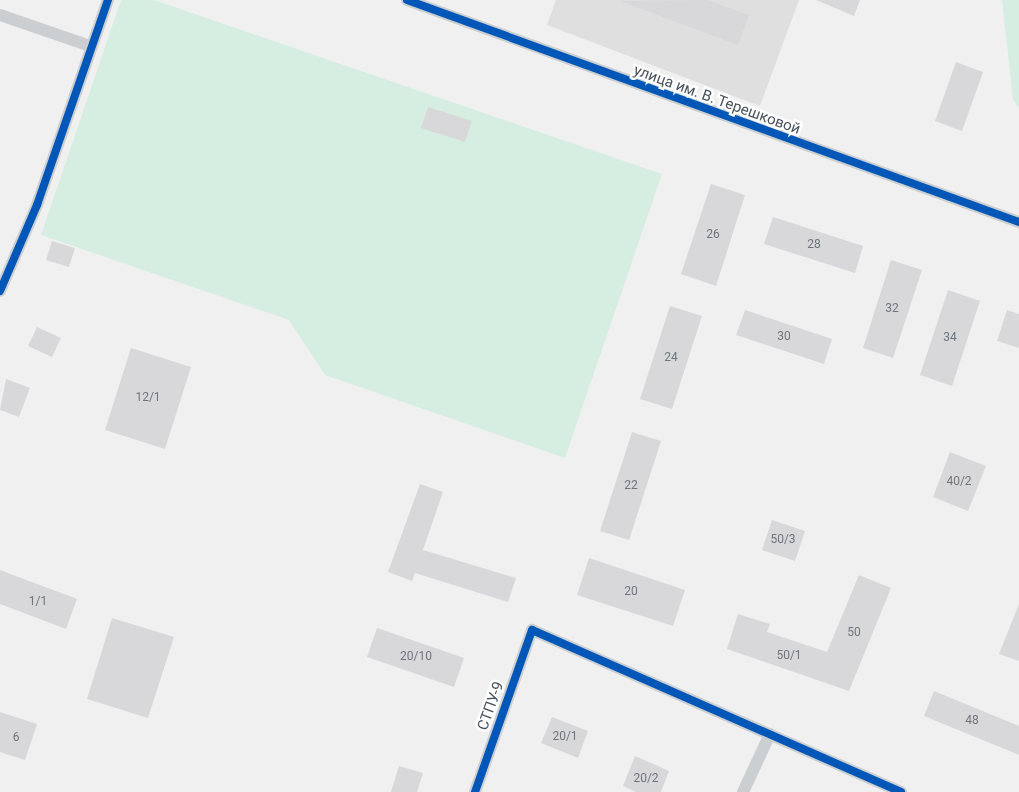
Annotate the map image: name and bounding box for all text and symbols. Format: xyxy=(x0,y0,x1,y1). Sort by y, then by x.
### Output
street label: улица им. В. Терешковой xyxy=(631,61,803,139)
house number: 26 xyxy=(706,228,720,242)
house number: 28 xyxy=(807,238,821,252)
house number: 32 xyxy=(885,302,899,316)
house number: 30 xyxy=(777,330,791,344)
house number: 34 xyxy=(943,331,957,345)
house number: 24 xyxy=(664,351,678,365)
house number: 12/1 xyxy=(135,391,161,405)
house number: 40/2 xyxy=(946,475,972,489)
house number: 22 xyxy=(624,479,638,493)
house number: 50/3 xyxy=(770,533,796,547)
house number: 20 xyxy=(624,585,638,599)
house number: 1/1 xyxy=(29,595,47,609)
house number: 50 xyxy=(847,626,861,640)
house number: 50/1 xyxy=(776,649,802,663)
house number: 20/10 xyxy=(400,650,432,664)
street label: СТПУ-9 xyxy=(474,679,508,733)
house number: 48 xyxy=(965,714,979,728)
house number: 20/1 xyxy=(552,730,578,744)
house number: 6 xyxy=(13,731,19,745)
house number: 20/2 xyxy=(633,772,659,786)

